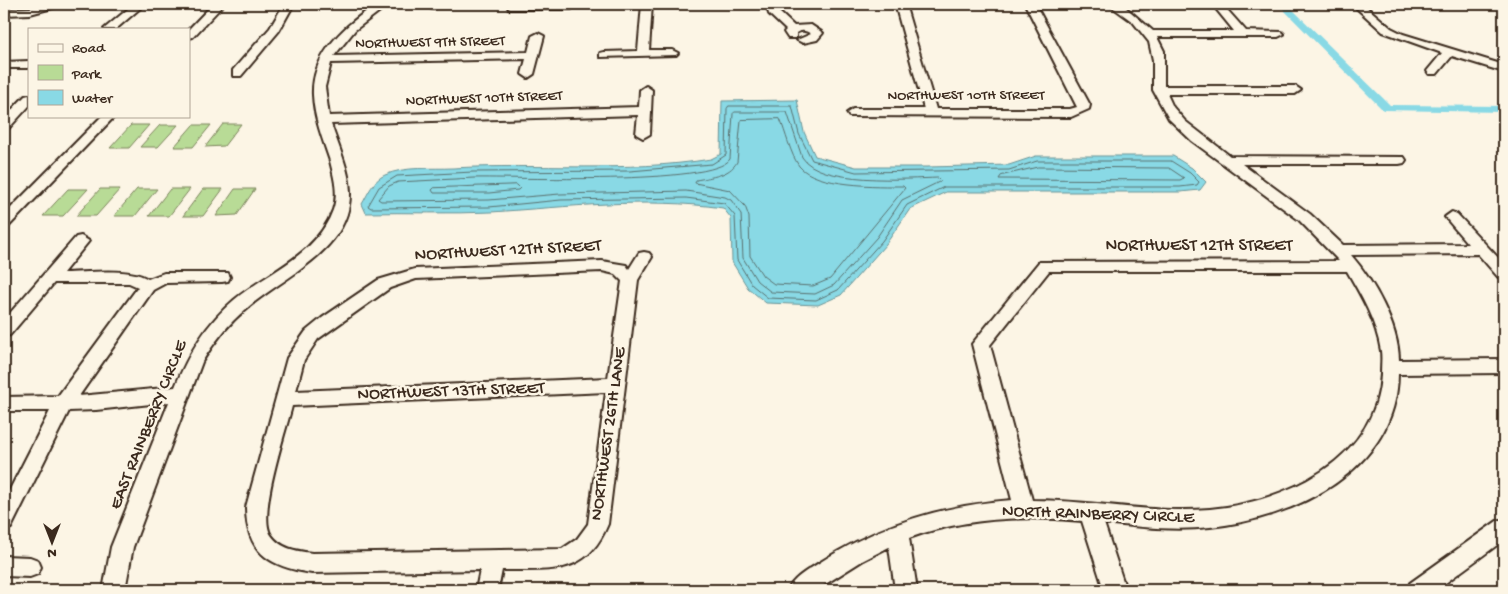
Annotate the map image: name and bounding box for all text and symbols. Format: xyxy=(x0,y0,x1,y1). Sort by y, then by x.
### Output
legend xyxy=(28,28,190,118)
street label: NORTHWEST 9TH STREET xyxy=(355,33,506,53)
text: Road xyxy=(72,40,106,58)
text: Park xyxy=(71,66,102,84)
street label: NORTHWEST 10TH STREET xyxy=(405,87,564,111)
street label: NORTHWEST 10TH STREET xyxy=(888,87,1046,105)
text: Water xyxy=(72,90,114,108)
street label: NORTHWEST 12TH STREET xyxy=(414,236,603,266)
street label: NORTHWEST 12TH STREET xyxy=(1106,236,1294,257)
street label: EAST RAINBERRY CIRCLE xyxy=(105,337,193,513)
street label: NORTHWEST 26TH LANE xyxy=(586,345,632,522)
street label: NORTHWEST 13TH STREET xyxy=(357,378,546,406)
street label: NORTH RAINBERRY CIRCLE xyxy=(1001,501,1195,529)
north arrow xyxy=(28,516,78,566)
text: N xyxy=(47,544,57,561)

